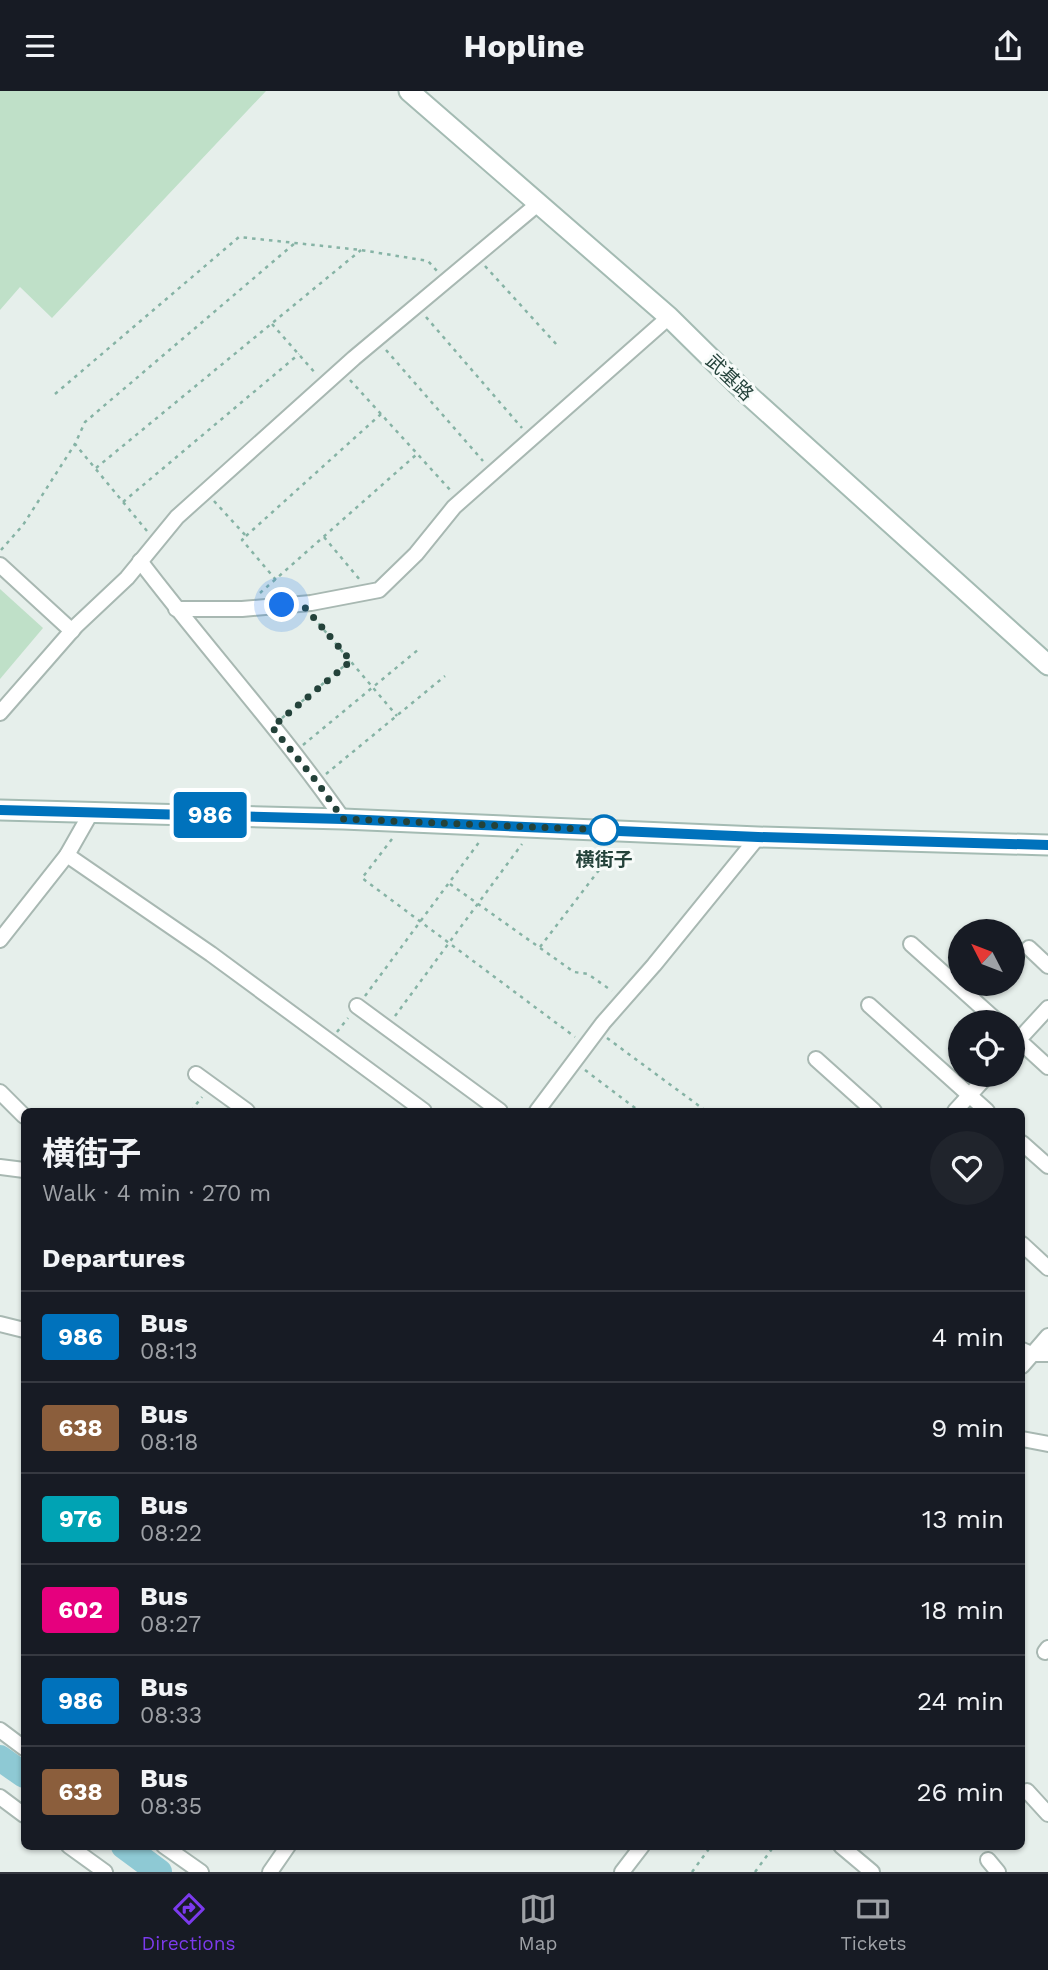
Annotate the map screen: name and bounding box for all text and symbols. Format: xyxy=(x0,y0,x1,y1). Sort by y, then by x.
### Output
icon: menu xyxy=(21,27,59,65)
text: Hopline xyxy=(463,27,585,65)
icon: share xyxy=(989,27,1027,65)
street label: 武基路 xyxy=(701,349,758,405)
your location xyxy=(264,587,299,622)
line badge: 986 xyxy=(170,792,250,838)
text: 986 xyxy=(188,801,232,829)
marker: 横街子 xyxy=(589,815,619,845)
place label: 横街子 xyxy=(575,848,633,871)
north arrow xyxy=(948,919,1026,996)
map controls xyxy=(948,919,1025,1087)
button: locate xyxy=(948,1010,1025,1087)
button: heart xyxy=(930,1131,1004,1205)
text: 横街子 xyxy=(42,1134,141,1173)
text: Walk · 4 min · 270 m xyxy=(42,1180,271,1207)
text: Departures xyxy=(42,1243,185,1273)
text: Bus xyxy=(140,1308,188,1338)
text: 4 min xyxy=(931,1322,1004,1352)
text: 986 xyxy=(58,1323,103,1351)
text: 08:13 xyxy=(140,1338,198,1365)
text: Bus xyxy=(140,1399,188,1429)
text: 9 min xyxy=(931,1413,1004,1443)
text: 638 xyxy=(58,1414,103,1442)
text: 08:18 xyxy=(140,1429,198,1456)
text: Bus xyxy=(140,1490,188,1520)
text: 13 min xyxy=(922,1504,1004,1534)
text: 976 xyxy=(59,1505,102,1533)
text: 08:22 xyxy=(140,1520,202,1547)
text: Bus xyxy=(140,1581,188,1611)
text: 18 min xyxy=(921,1595,1004,1625)
text: 602 xyxy=(58,1596,103,1624)
text: 08:27 xyxy=(140,1611,201,1638)
text: Bus xyxy=(140,1672,188,1702)
text: 24 min xyxy=(917,1686,1004,1716)
text: 986 xyxy=(58,1687,103,1715)
text: 08:33 xyxy=(140,1702,202,1729)
text: Bus xyxy=(140,1763,188,1793)
text: 26 min xyxy=(916,1777,1004,1807)
text: 638 xyxy=(58,1778,103,1806)
text: 08:35 xyxy=(140,1793,202,1820)
tab: Directions xyxy=(142,1890,235,1955)
tab: Map xyxy=(519,1890,557,1955)
tab: Tickets xyxy=(840,1890,906,1955)

